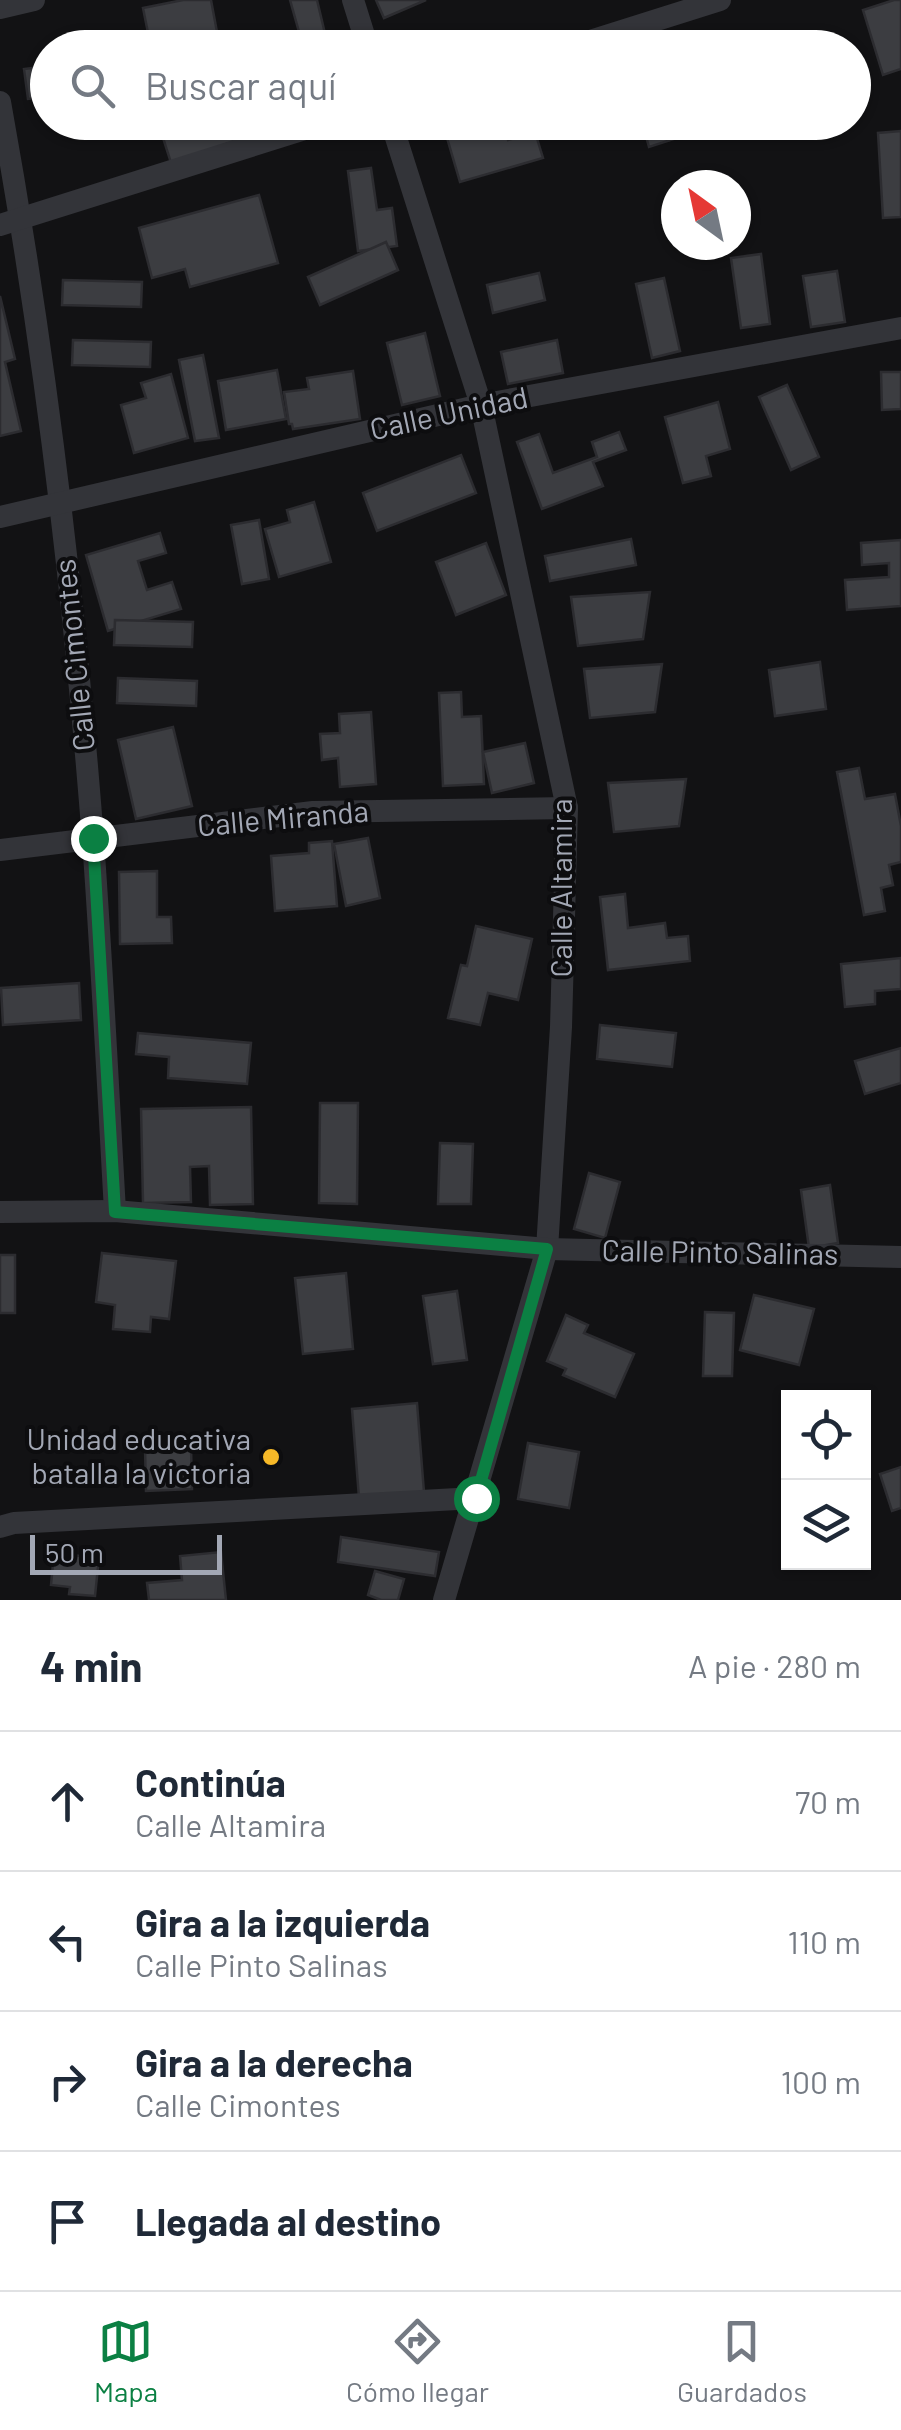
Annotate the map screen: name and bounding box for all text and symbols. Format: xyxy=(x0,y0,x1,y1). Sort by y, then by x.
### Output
search box xyxy=(30,30,871,140)
icon: search xyxy=(65,58,120,113)
text: Buscar aquí xyxy=(145,62,336,108)
north arrow xyxy=(661,170,751,260)
street label: Calle Unidad xyxy=(366,378,531,446)
street label: Calle Cimontes xyxy=(45,557,101,753)
street label: Calle Miranda xyxy=(196,792,370,842)
street label: Calle Altamira xyxy=(542,798,578,978)
route end xyxy=(71,816,117,862)
street label: Calle Pinto Salinas xyxy=(601,1231,839,1271)
map controls xyxy=(781,1390,871,1570)
button: locate xyxy=(781,1390,871,1480)
place label: Unidad educativa batalla la victoria xyxy=(27,1420,251,1490)
marker: Unidad educativa batalla la victoria xyxy=(260,1446,282,1468)
route start xyxy=(454,1476,500,1522)
button: layers xyxy=(781,1480,871,1570)
scale bar xyxy=(30,1530,222,1574)
text: 50 m xyxy=(45,1535,104,1569)
text: 4 min xyxy=(40,1640,143,1690)
text: A pie · 280 m xyxy=(688,1646,861,1684)
text: Continúa xyxy=(135,1759,286,1805)
icon: ahead xyxy=(40,1774,95,1829)
text: 70 m xyxy=(795,1782,861,1820)
text: Calle Altamira xyxy=(135,1805,326,1843)
text: Gira a la izquierda xyxy=(135,1899,430,1945)
icon: left xyxy=(40,1914,95,1969)
text: 110 m xyxy=(788,1922,861,1960)
text: Calle Pinto Salinas xyxy=(135,1945,388,1983)
text: Gira a la derecha xyxy=(135,2039,413,2085)
icon: right xyxy=(40,2054,95,2109)
text: 100 m xyxy=(781,2062,861,2100)
text: Calle Cimontes xyxy=(135,2085,341,2123)
icon: arrive xyxy=(40,2194,95,2249)
text: Llegada al destino xyxy=(135,2198,441,2244)
tab: Mapa xyxy=(94,2314,158,2408)
tab: Cómo llegar xyxy=(346,2314,489,2408)
tab: Guardados xyxy=(677,2314,807,2408)

